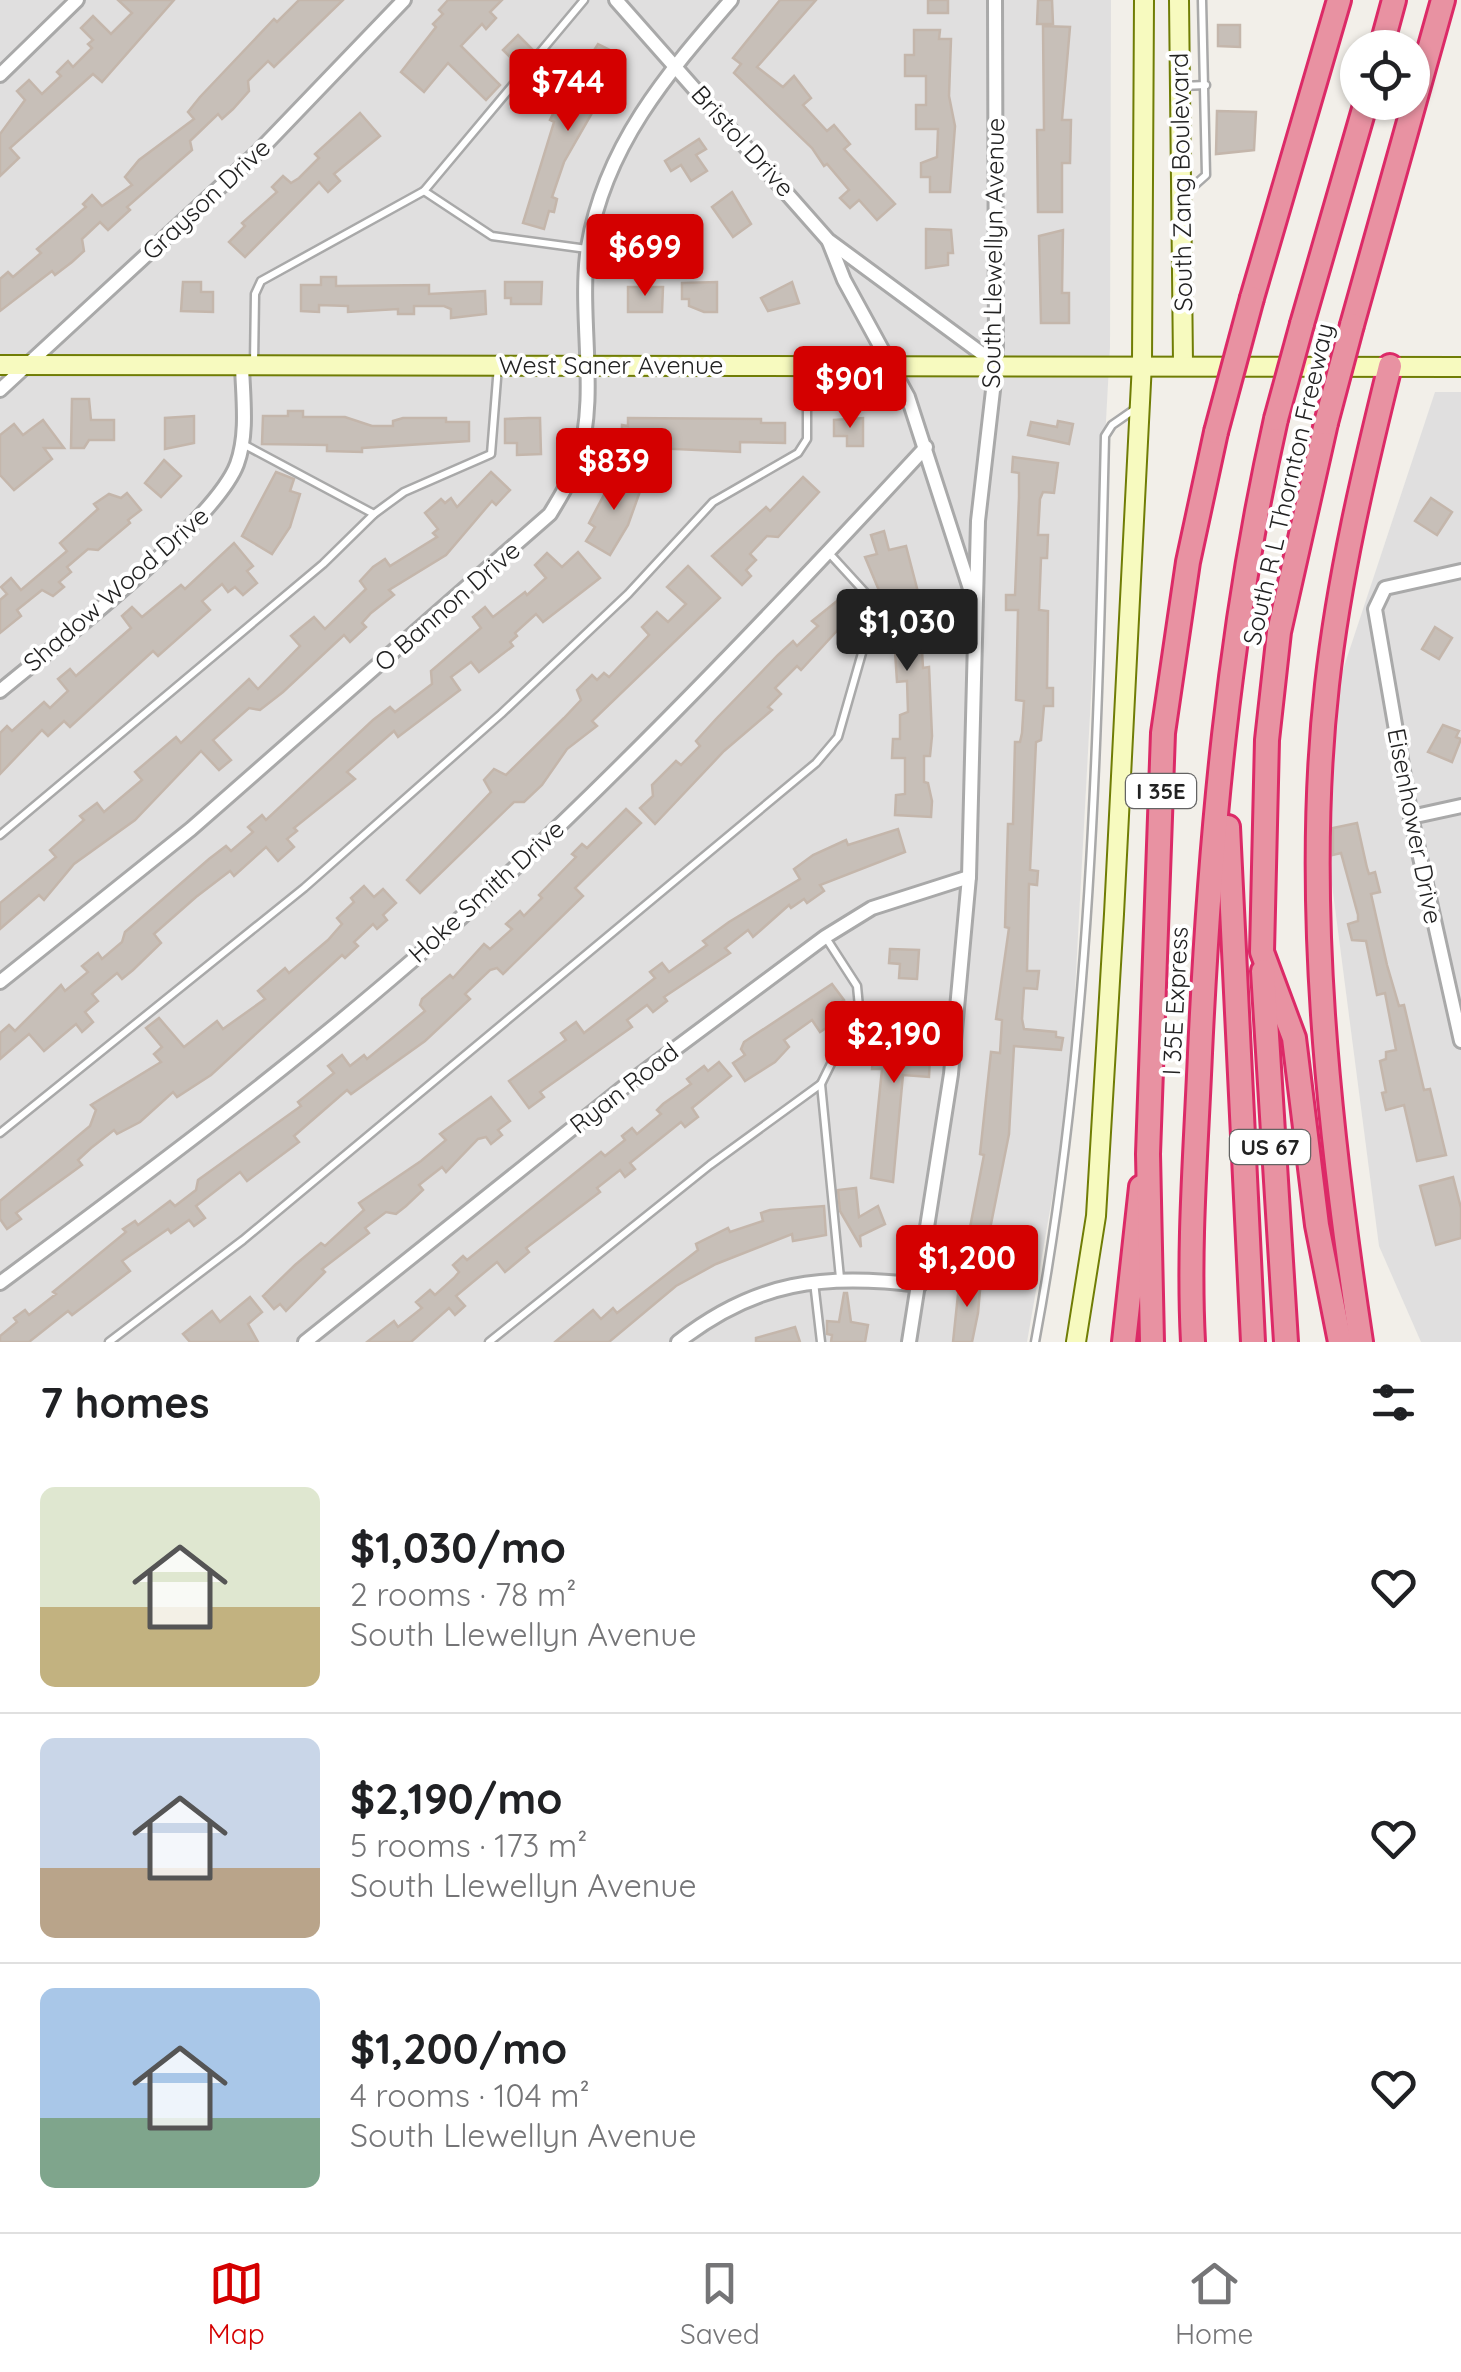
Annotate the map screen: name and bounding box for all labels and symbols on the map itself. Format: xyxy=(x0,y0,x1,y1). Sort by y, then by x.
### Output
pin: $744 xyxy=(509,49,627,134)
street label: South Zang Boulevard xyxy=(1163,52,1198,312)
street label: Bristol Drive xyxy=(685,79,801,203)
street label: South Llewellyn Avenue xyxy=(975,117,1010,389)
street label: Grayson Drive xyxy=(135,131,276,266)
pin: $699 xyxy=(586,214,704,299)
street label: South R L Thornton Freeway xyxy=(1235,320,1340,648)
pin: $901 xyxy=(791,346,909,431)
street label: West Saner Avenue xyxy=(499,349,723,380)
pin: $839 xyxy=(555,428,673,513)
street label: Shadow Wood Drive xyxy=(17,500,215,678)
street label: O Bannon Drive xyxy=(368,534,526,677)
pin: $1,030 xyxy=(826,589,988,674)
street label: Eisenhower Drive xyxy=(1381,725,1450,926)
road number: I 35E xyxy=(1126,774,1196,808)
street label: Hoke Smith Drive xyxy=(401,813,570,969)
street label: I 35E Express xyxy=(1155,926,1194,1076)
pin: $2,190 xyxy=(813,1001,975,1086)
street label: Ryan Road xyxy=(563,1036,684,1140)
road number: US 67 xyxy=(1230,1130,1310,1164)
pin: $1,200 xyxy=(886,1225,1048,1310)

